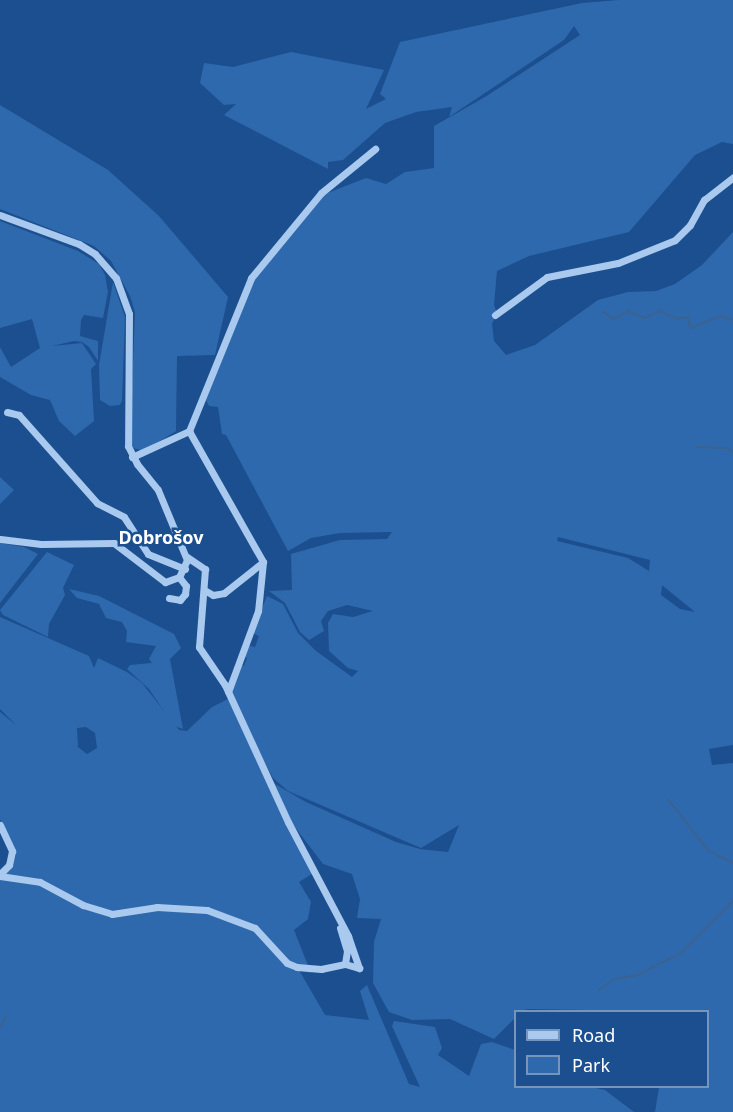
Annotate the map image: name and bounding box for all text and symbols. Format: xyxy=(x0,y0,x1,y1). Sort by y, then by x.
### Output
district label: Dobrošov xyxy=(119,526,203,548)
legend xyxy=(514,1010,709,1088)
text: Road xyxy=(572,1023,615,1047)
text: Park xyxy=(572,1053,610,1077)

